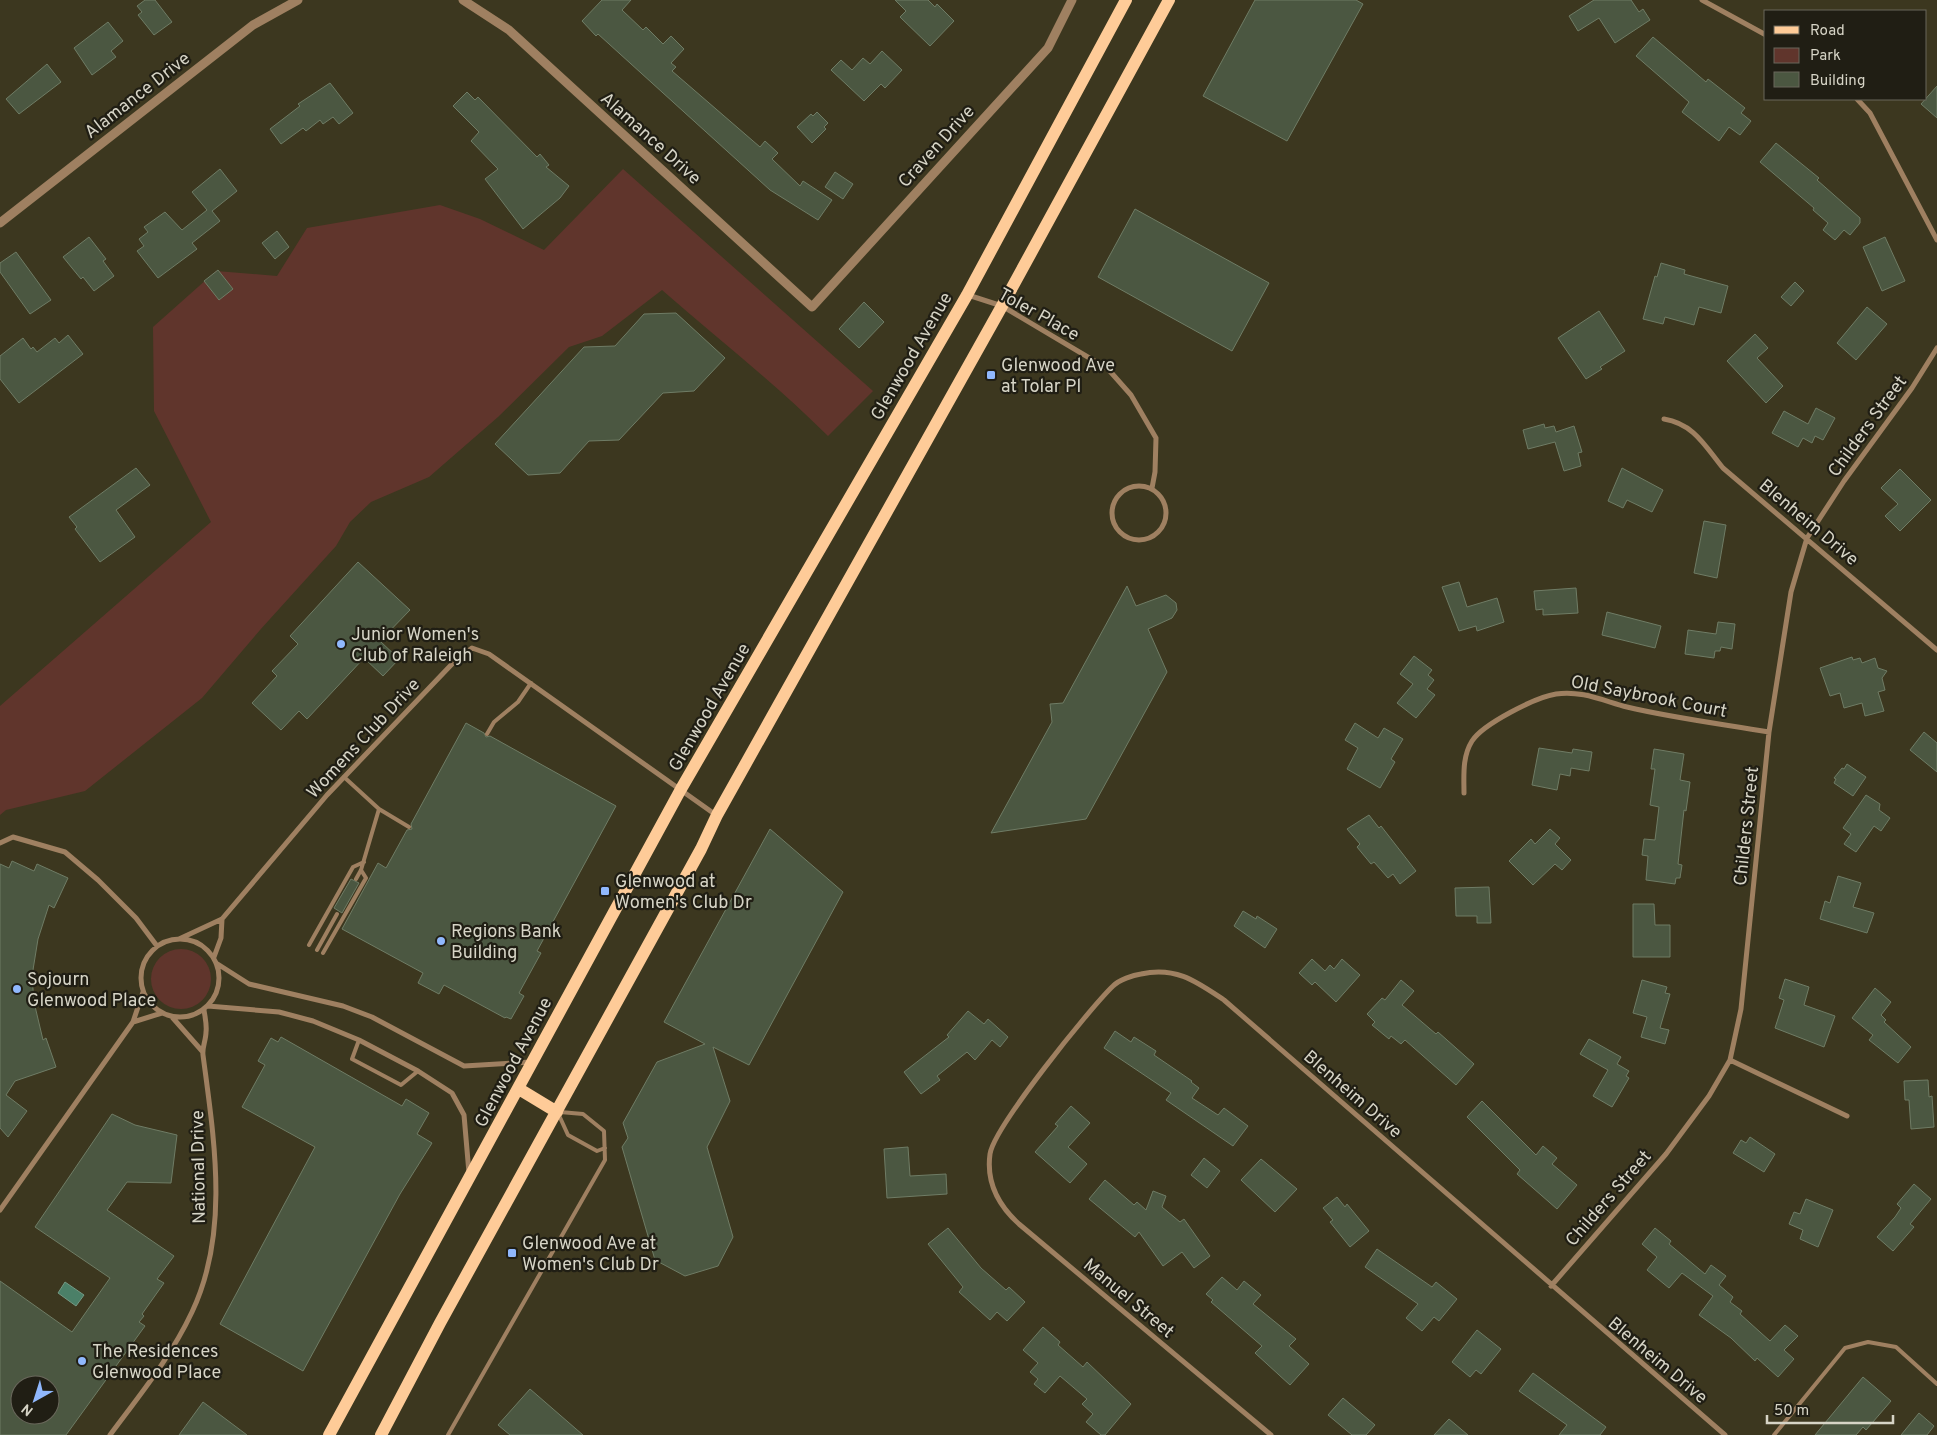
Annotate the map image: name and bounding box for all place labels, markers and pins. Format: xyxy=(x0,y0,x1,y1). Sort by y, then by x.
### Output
place label: Glenwood Ave at Tolar Pl xyxy=(1001,355,1115,399)
marker: Glenwood Ave at Tolar Pl xyxy=(985,369,997,381)
place label: Junior Women's Club of Raleigh xyxy=(351,624,479,668)
marker: Junior Women's Club of Raleigh xyxy=(335,638,347,650)
place label: Glenwood at Women's Club Dr xyxy=(615,871,752,915)
marker: Glenwood at Women's Club Dr xyxy=(599,885,611,897)
place label: Regions Bank Building xyxy=(451,921,561,965)
marker: Regions Bank Building xyxy=(435,935,447,947)
place label: Sojourn Glenwood Place xyxy=(27,969,156,1013)
marker: Sojourn Glenwood Place xyxy=(11,983,23,995)
place label: Glenwood Ave at Women's Club Dr xyxy=(522,1233,659,1277)
marker: Glenwood Ave at Women's Club Dr xyxy=(506,1247,518,1259)
place label: The Residences Glenwood Place xyxy=(92,1341,221,1385)
marker: The Residences Glenwood Place xyxy=(76,1355,88,1367)

